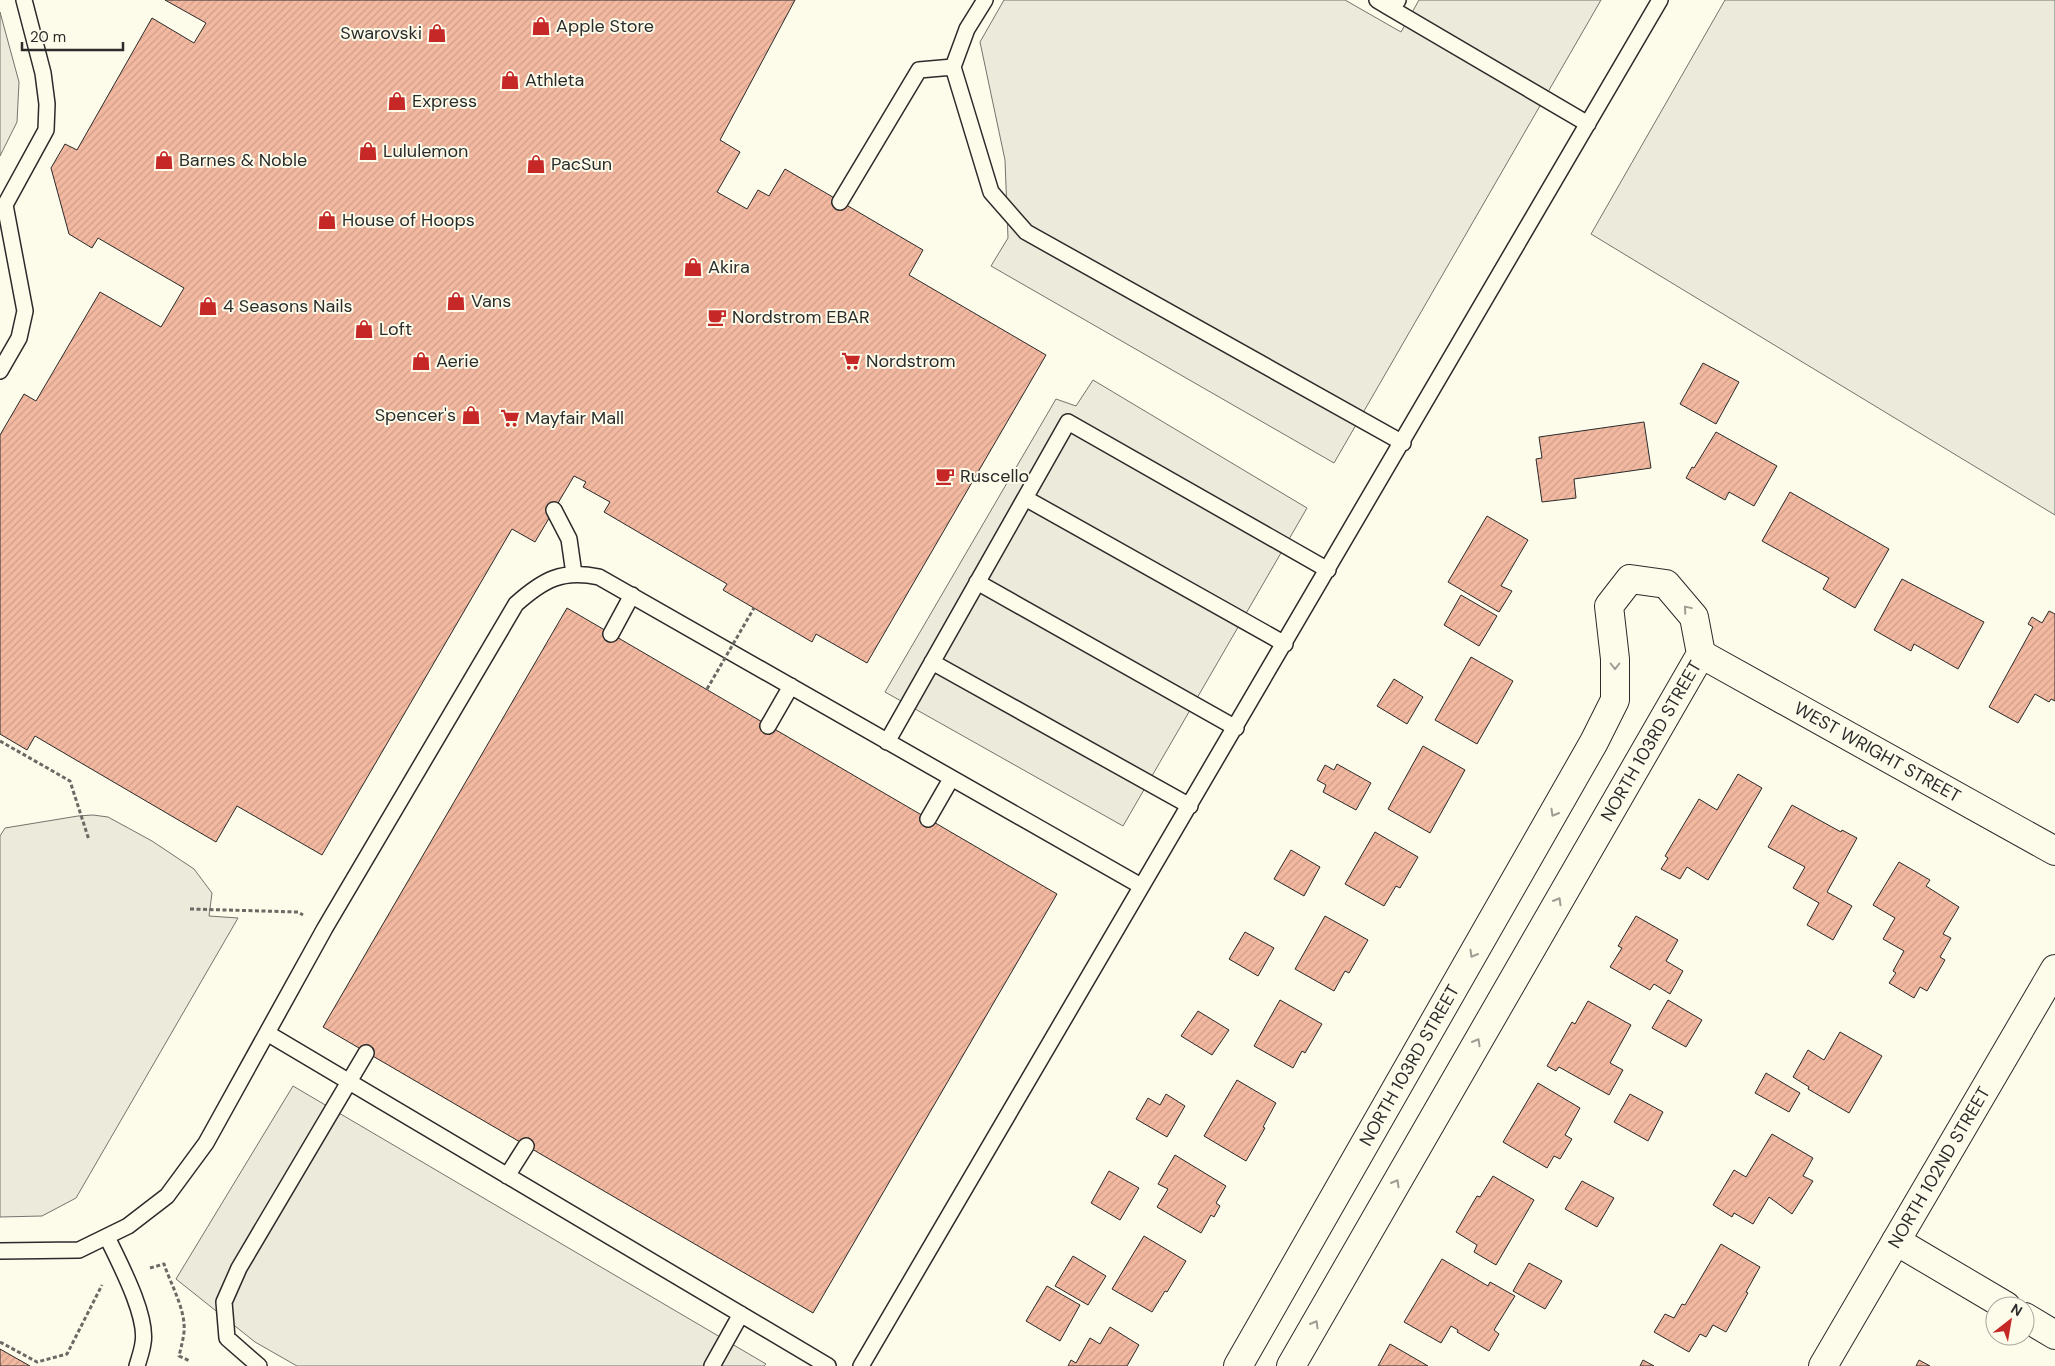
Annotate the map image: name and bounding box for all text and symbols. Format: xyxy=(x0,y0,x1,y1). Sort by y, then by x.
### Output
place label: Apple Store xyxy=(556,14,654,38)
shop icon: Apple Store xyxy=(530,15,552,37)
scale bar xyxy=(22,20,124,52)
place label: Swarovski xyxy=(340,21,422,45)
shop icon: Swarovski xyxy=(426,22,448,44)
text: 20 m xyxy=(30,27,66,47)
place label: Athleta xyxy=(525,68,584,92)
shop icon: Athleta xyxy=(499,69,521,91)
place label: Express xyxy=(412,89,477,113)
shop icon: Express xyxy=(386,90,408,112)
place label: Lululemon xyxy=(383,139,468,163)
shop icon: Lululemon xyxy=(357,140,379,162)
place label: Barnes & Noble xyxy=(179,148,307,172)
shop icon: Barnes & Noble xyxy=(153,149,175,171)
place label: PacSun xyxy=(551,152,612,176)
shop icon: PacSun xyxy=(525,153,547,175)
place label: House of Hoops xyxy=(342,208,475,232)
shop icon: House of Hoops xyxy=(316,209,338,231)
place label: Akira xyxy=(708,255,750,279)
shop icon: Akira xyxy=(682,256,704,278)
place label: Vans xyxy=(471,289,511,313)
shop icon: Vans xyxy=(445,290,467,312)
place label: 4 Seasons Nails xyxy=(223,294,353,318)
shop icon: 4 Seasons Nails xyxy=(197,295,219,317)
place label: Nordstrom EBAR xyxy=(732,305,870,329)
cafe icon: Nordstrom EBAR xyxy=(706,306,728,328)
place label: Loft xyxy=(379,317,412,341)
shop icon: Loft xyxy=(353,318,375,340)
place label: Aerie xyxy=(436,349,479,373)
place label: Nordstrom xyxy=(866,349,955,373)
shop icon: Aerie xyxy=(410,350,432,372)
supermarket icon: Nordstrom xyxy=(840,350,862,372)
place label: Spencer's xyxy=(375,403,456,427)
shop icon: Spencer's xyxy=(460,404,482,426)
place label: Mayfair Mall xyxy=(525,406,624,430)
supermarket icon: Mayfair Mall xyxy=(499,407,521,429)
place label: Ruscello xyxy=(960,464,1029,488)
cafe icon: Ruscello xyxy=(934,465,956,487)
one-way arrow xyxy=(1684,605,1693,614)
street label: NORTH 103RD STREET xyxy=(1595,656,1707,826)
one-way arrow xyxy=(1610,662,1620,670)
street label: WEST WRIGHT STREET xyxy=(1790,696,1965,808)
one-way arrow xyxy=(1550,807,1560,816)
one-way arrow xyxy=(1552,898,1562,907)
one-way arrow xyxy=(1470,948,1480,957)
street label: NORTH 103RD STREET xyxy=(1354,980,1465,1151)
one-way arrow xyxy=(1471,1039,1481,1048)
street label: NORTH 102ND STREET xyxy=(1882,1082,1996,1253)
one-way arrow xyxy=(1390,1179,1400,1188)
north arrow xyxy=(1985,1296,2035,1346)
text: N xyxy=(2008,1300,2026,1320)
one-way arrow xyxy=(1309,1320,1319,1329)

